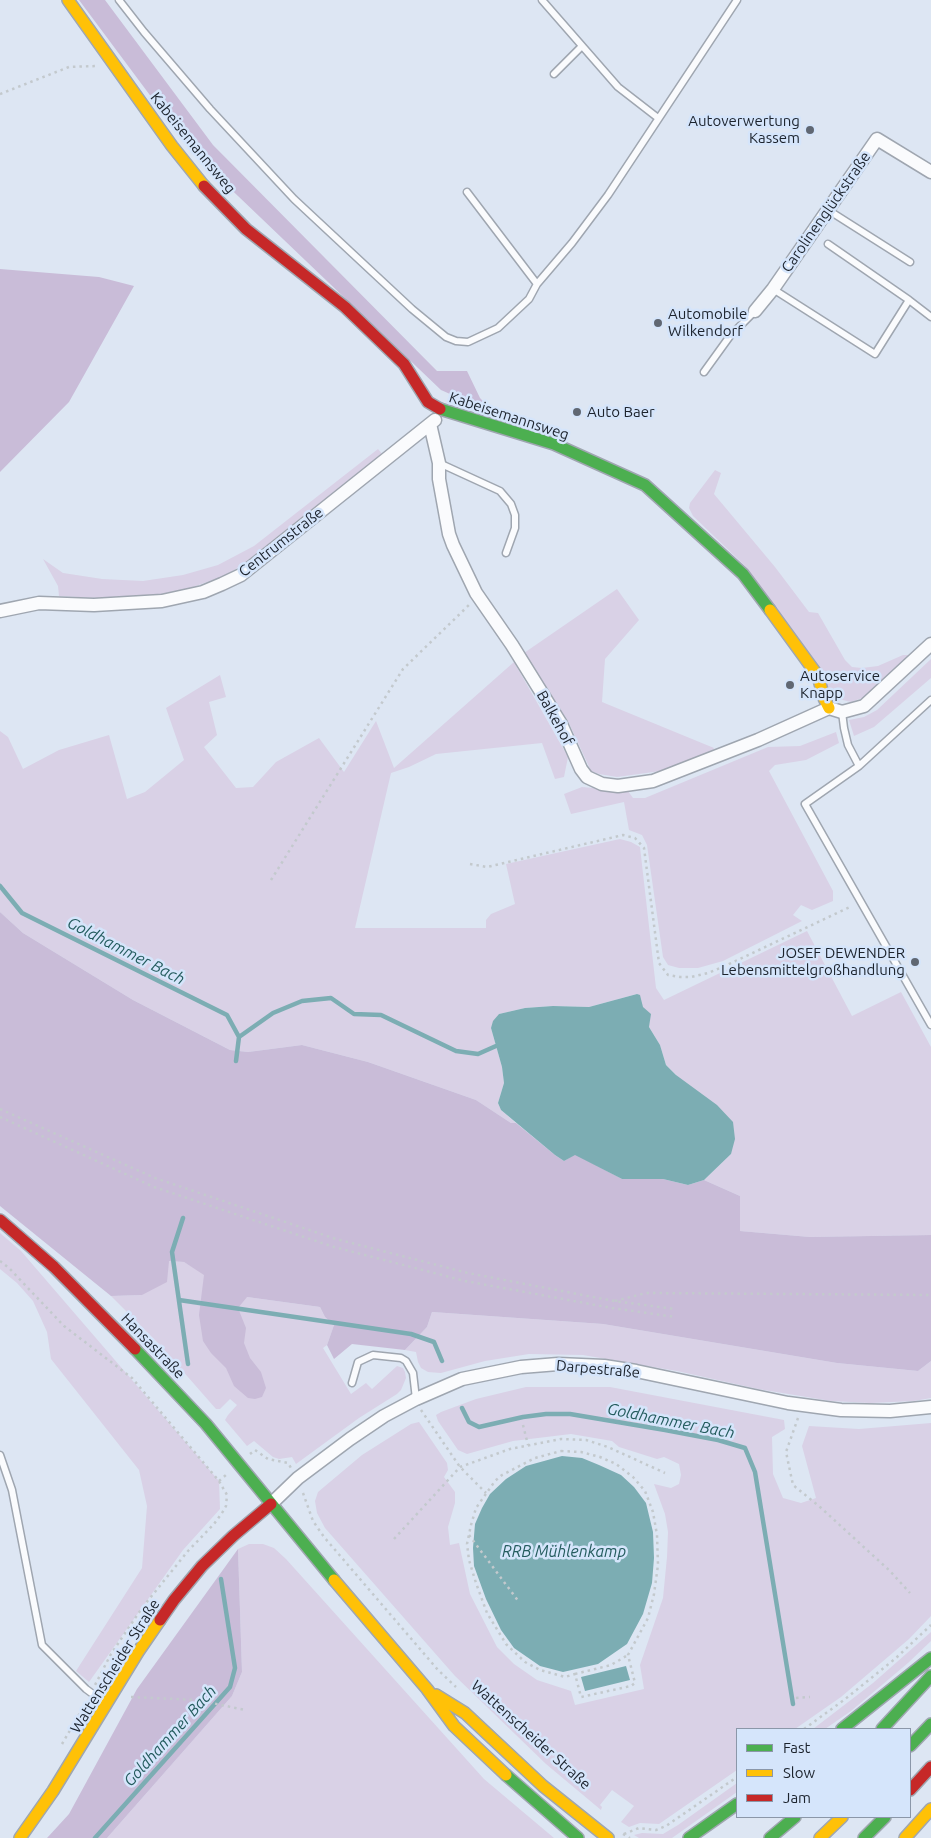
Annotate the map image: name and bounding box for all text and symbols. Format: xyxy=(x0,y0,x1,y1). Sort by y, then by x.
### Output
street label: Kabeisemannsweg xyxy=(147,89,239,197)
place label: Autoverwertung Kassem xyxy=(688,112,800,147)
marker: Autoverwertung Kassem xyxy=(804,124,816,136)
street label: Carolinenglückstraße xyxy=(778,148,874,276)
place label: Automobile Wilkendorf xyxy=(668,305,747,340)
marker: Automobile Wilkendorf xyxy=(652,317,664,329)
street label: Kabeisemannsweg xyxy=(447,388,571,444)
place label: Auto Baer xyxy=(587,403,655,421)
marker: Auto Baer xyxy=(571,406,583,418)
street label: Centrumstraße xyxy=(235,503,327,581)
place label: Autoservice Knapp xyxy=(800,667,880,702)
marker: Autoservice Knapp xyxy=(784,679,796,691)
street label: Balkehof xyxy=(533,687,577,749)
water label: Goldhammer Bach xyxy=(64,913,188,989)
place label: JOSEF DEWENDER Lebensmittelgroßhandlung xyxy=(721,944,905,979)
marker: JOSEF DEWENDER Lebensmittelgroßhandlung xyxy=(909,956,921,968)
street label: Hansastraße xyxy=(117,1310,189,1382)
street label: Darpestraße xyxy=(555,1356,641,1382)
water label: Goldhammer Bach xyxy=(606,1399,736,1443)
water label: RRB Mühlenkamp xyxy=(502,1542,626,1562)
street label: Wattenscheider Straße xyxy=(66,1596,164,1736)
street label: Wattenscheider Straße xyxy=(468,1677,594,1793)
water label: Goldhammer Bach xyxy=(120,1682,220,1790)
legend xyxy=(736,1728,911,1818)
text: Fast xyxy=(783,1739,810,1756)
text: Slow xyxy=(783,1764,815,1781)
text: Jam xyxy=(783,1789,811,1806)

